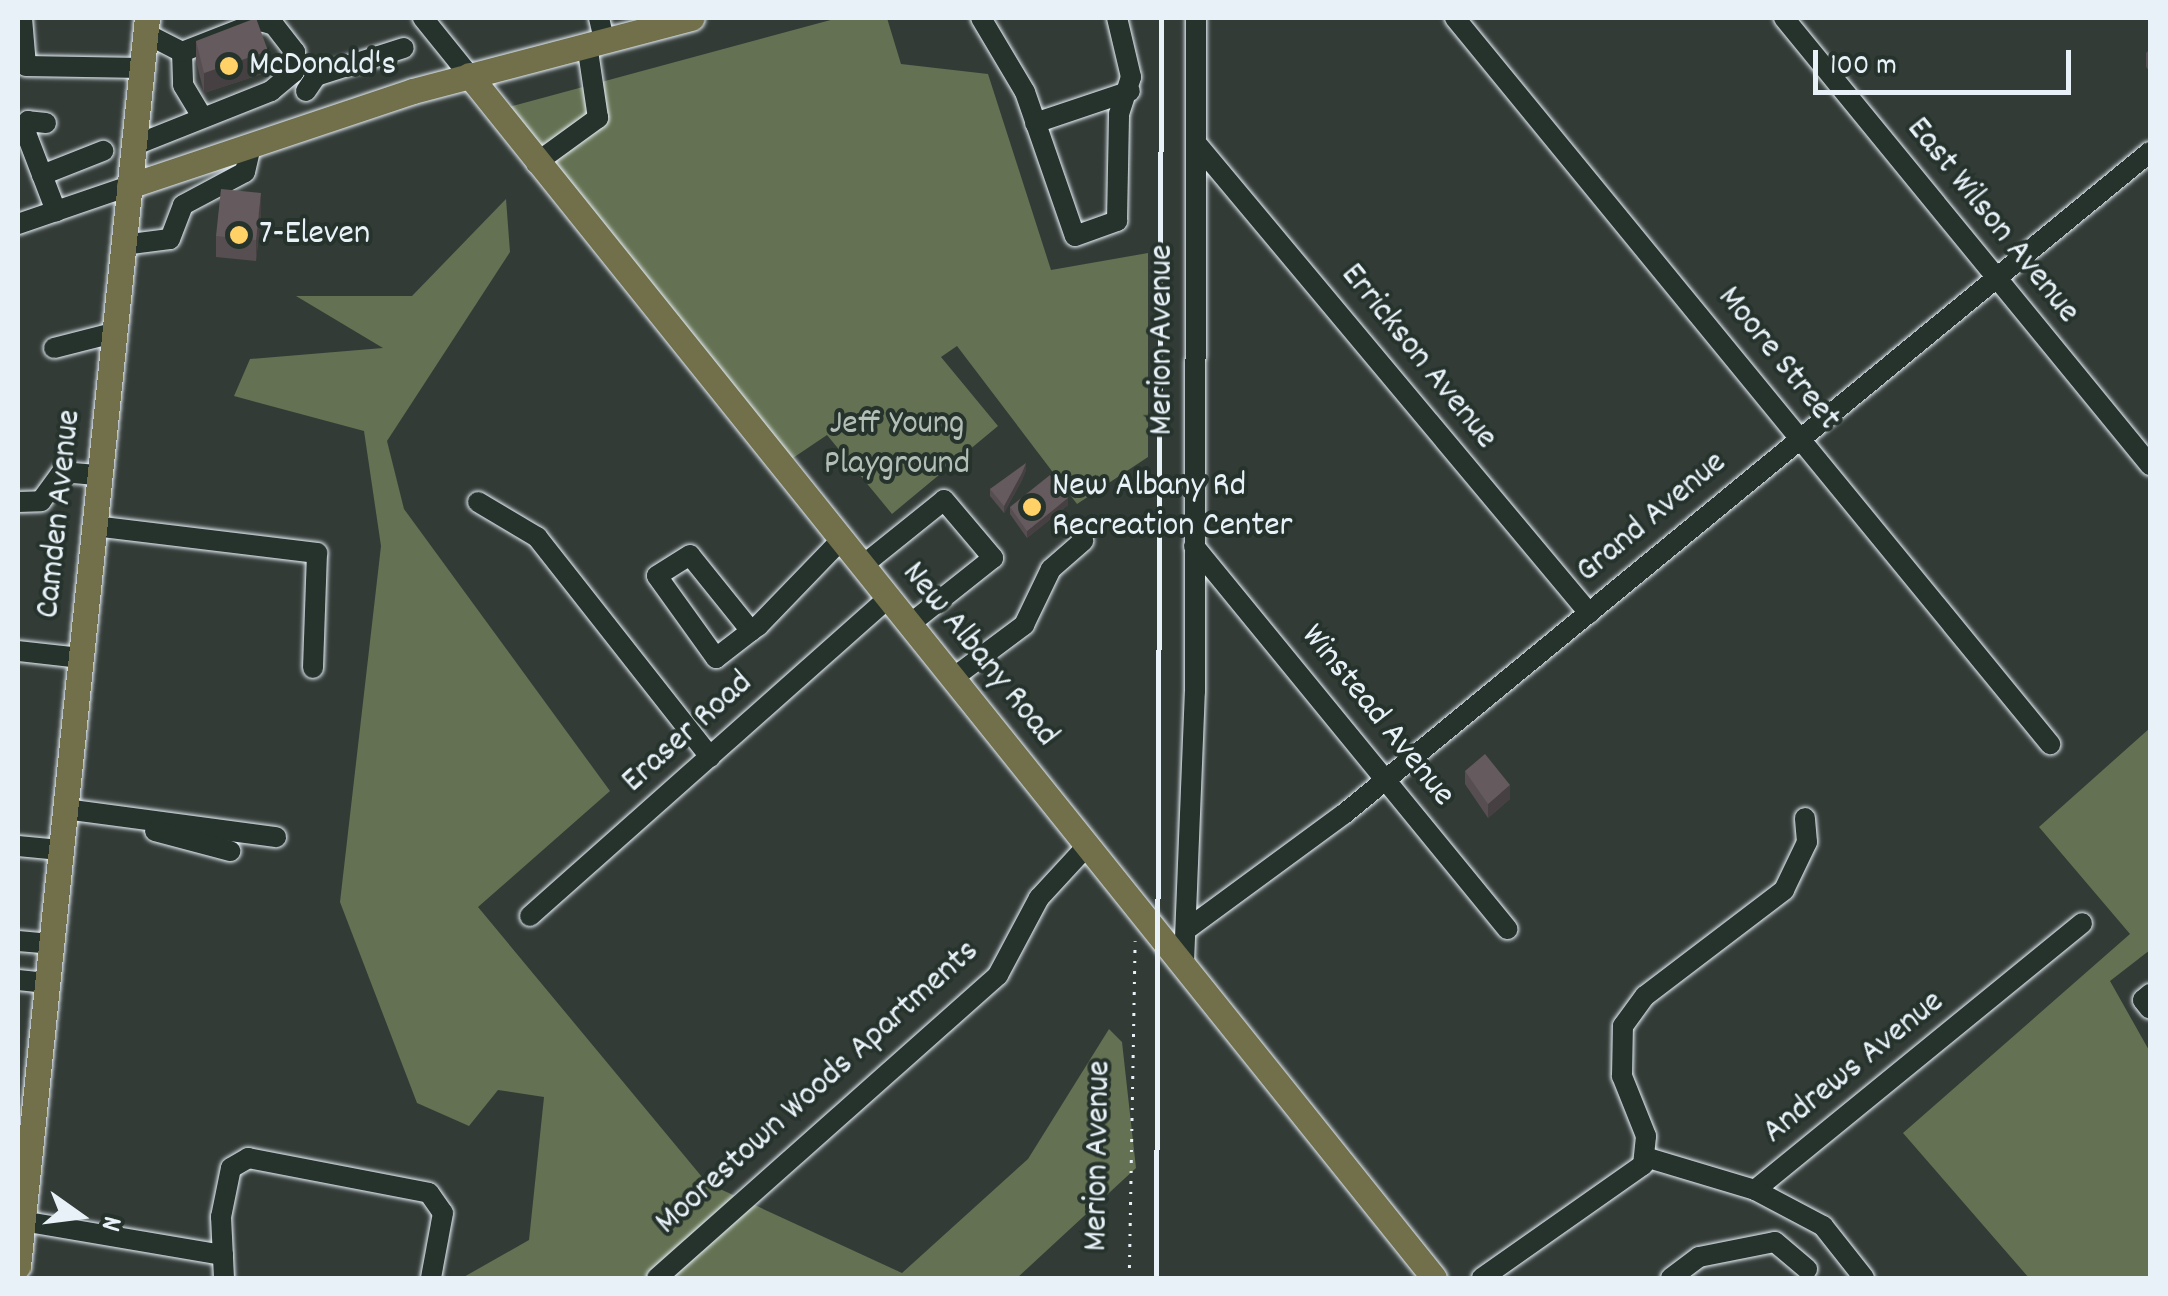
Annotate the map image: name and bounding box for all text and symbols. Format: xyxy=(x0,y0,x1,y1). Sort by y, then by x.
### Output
scale bar xyxy=(1818,30,2076,92)
place label: McDonald's xyxy=(249,45,396,87)
text: 100 m xyxy=(1830,46,1897,89)
marker: McDonald's xyxy=(218,55,240,77)
street label: East Wilson Avenue xyxy=(1896,109,2088,333)
place label: 7-Eleven xyxy=(259,214,370,256)
marker: 7-Eleven xyxy=(228,224,250,246)
street label: Merion Avenue xyxy=(1142,245,1184,435)
street label: Errickson Avenue xyxy=(1330,256,1506,458)
street label: Moore Street xyxy=(1707,279,1849,439)
park label: Jeff Young Playground xyxy=(824,404,970,486)
street label: Camden Avenue xyxy=(28,408,92,620)
street label: Grand Avenue xyxy=(1568,443,1736,593)
place label: New Albany Rd Recreation Center xyxy=(1052,466,1293,548)
marker: New Albany Rd Recreation Center xyxy=(1021,496,1043,518)
street label: New Albany Road xyxy=(892,554,1066,756)
street label: Winstead Avenue xyxy=(1291,616,1463,816)
street label: Eraser Road xyxy=(614,663,762,803)
street label: Moorestown Woods Apartments xyxy=(647,931,989,1245)
street label: Andrews Avenue xyxy=(1755,982,1953,1154)
street label: Merion Avenue xyxy=(1076,1060,1122,1252)
north arrow xyxy=(30,1166,130,1266)
text: N xyxy=(88,1212,130,1235)

